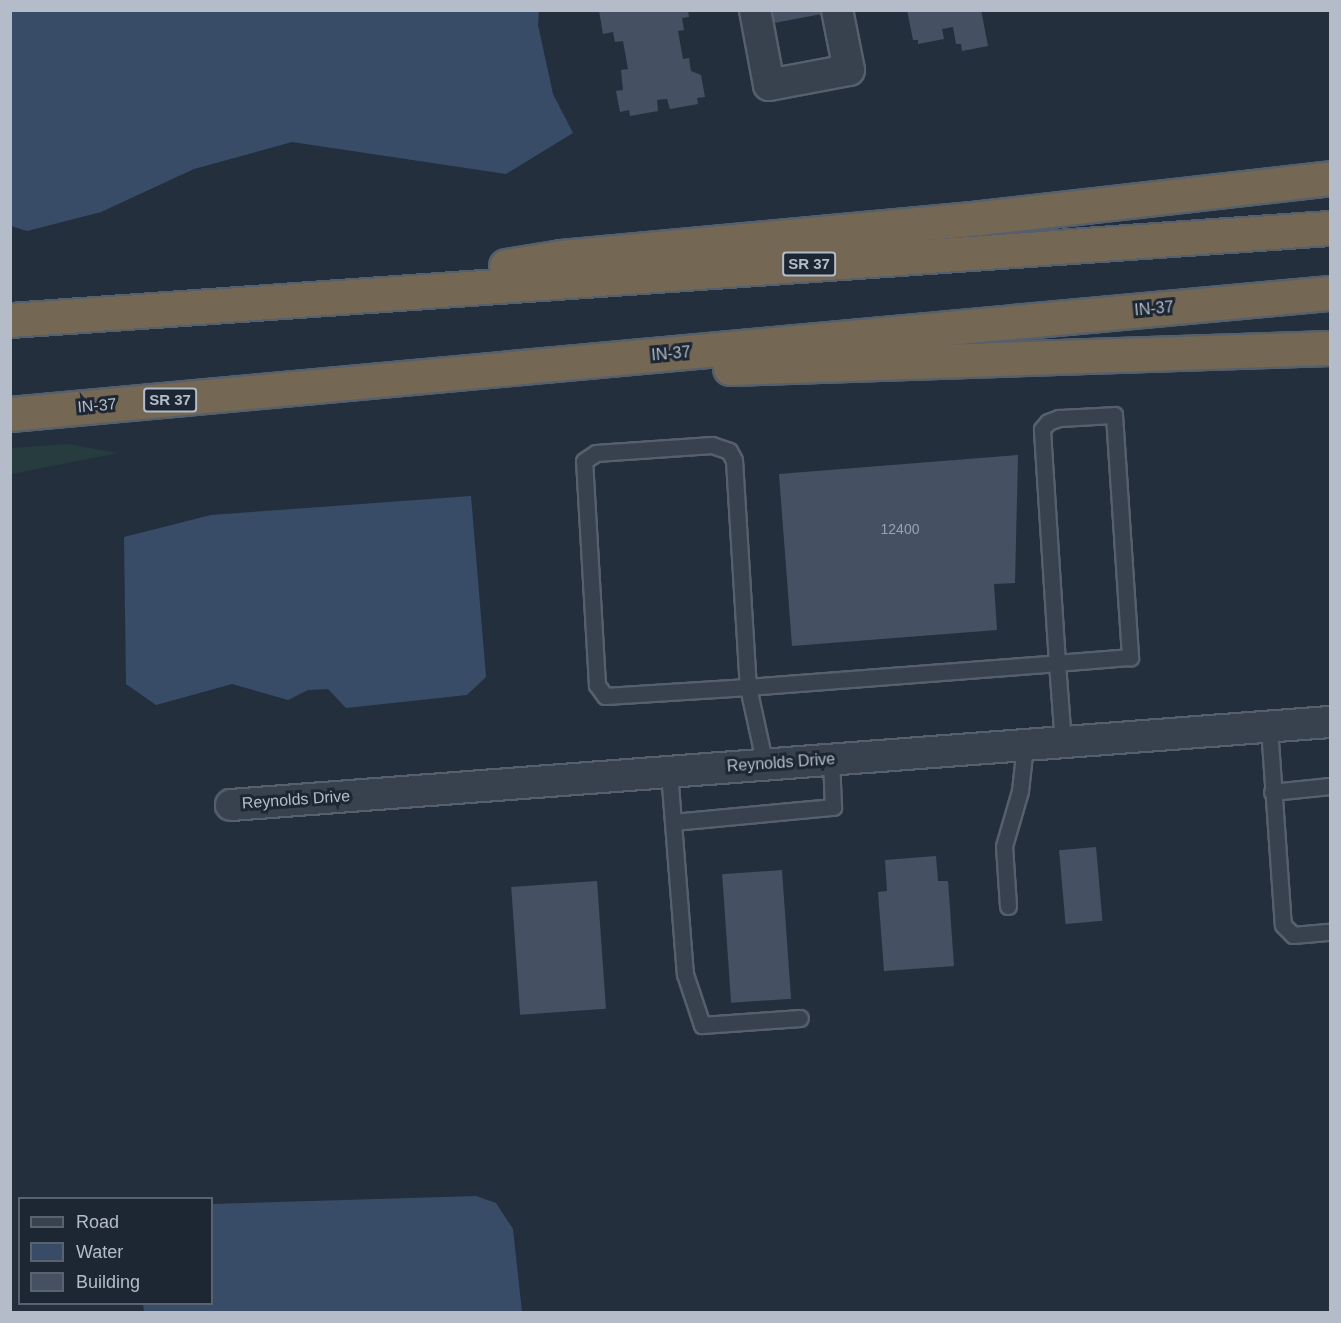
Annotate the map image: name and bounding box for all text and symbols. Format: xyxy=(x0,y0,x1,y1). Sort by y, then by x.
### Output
road number: SR 37 xyxy=(782,252,836,276)
street label: IN-37 xyxy=(1134,298,1174,320)
street label: IN-37 xyxy=(651,343,691,365)
road number: SR 37 xyxy=(143,388,197,412)
street label: IN-37 xyxy=(77,395,117,417)
house number: 12400 xyxy=(881,521,919,537)
street label: Reynolds Drive xyxy=(726,750,836,776)
street label: Reynolds Drive xyxy=(241,787,351,813)
legend xyxy=(18,1197,213,1305)
text: Road xyxy=(76,1212,119,1232)
text: Water xyxy=(76,1242,123,1262)
text: Building xyxy=(76,1272,140,1292)

